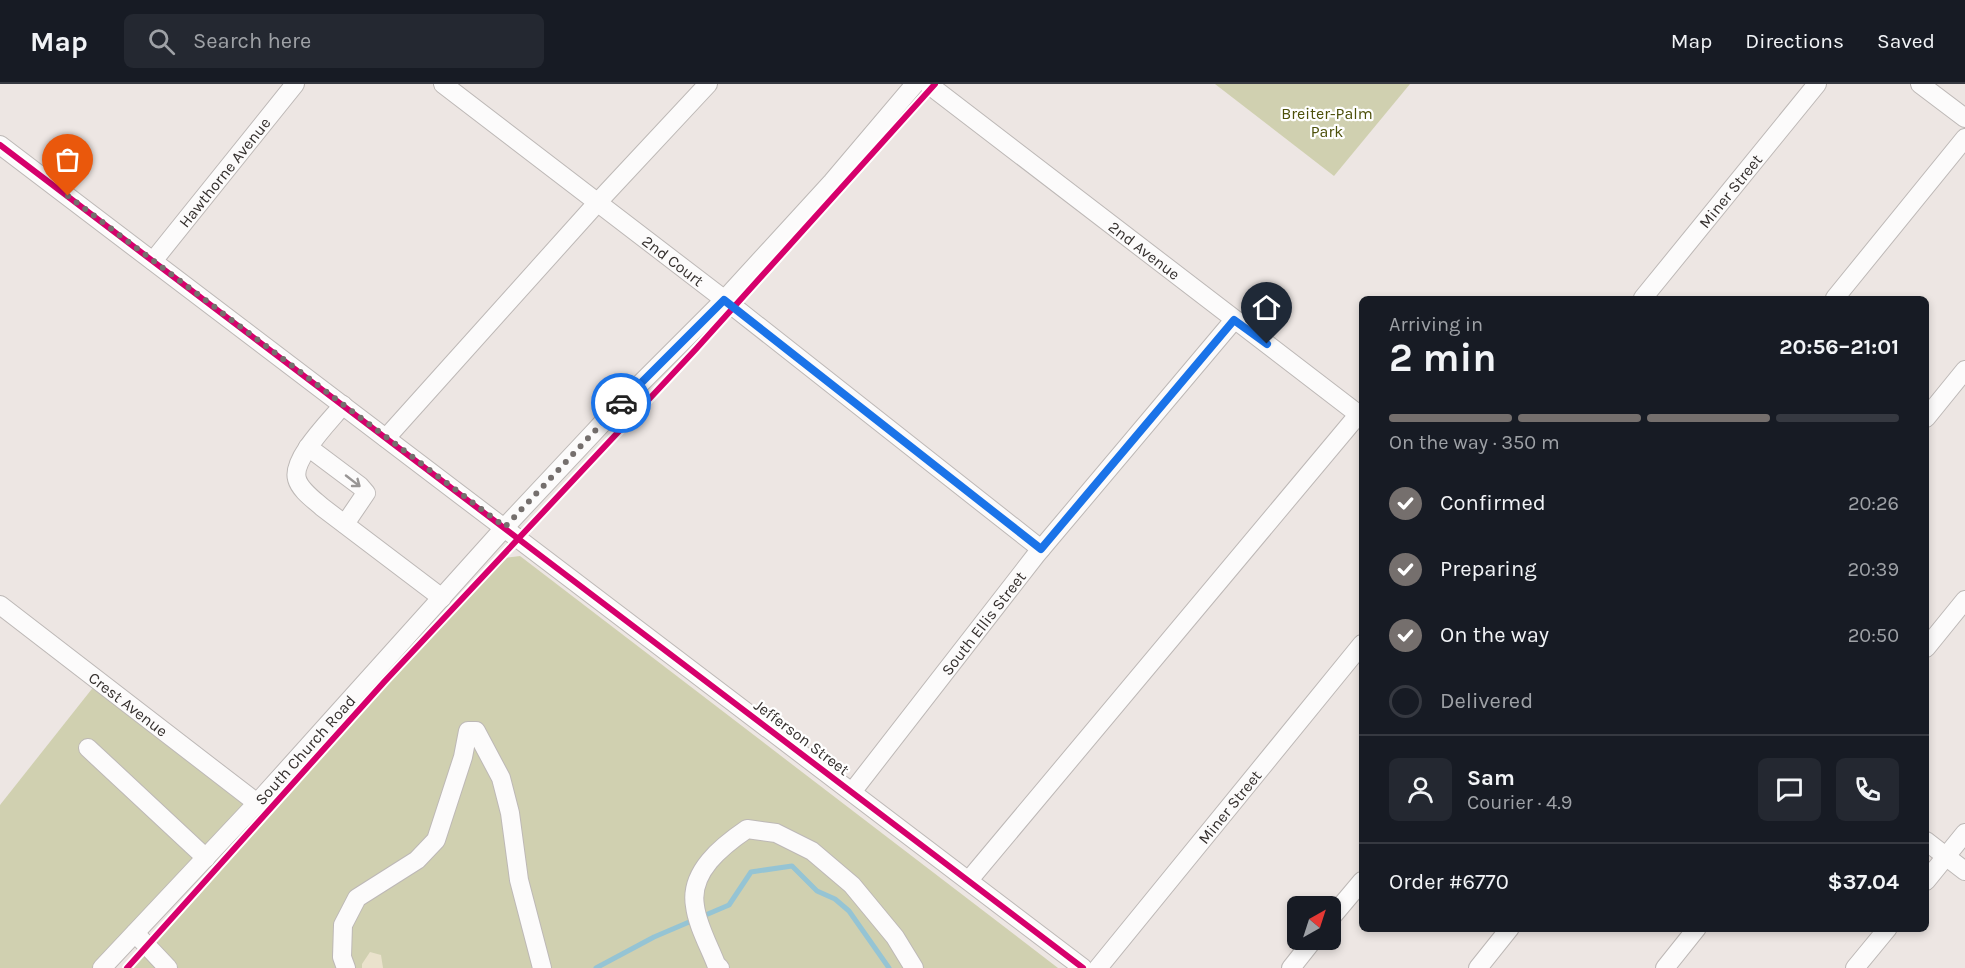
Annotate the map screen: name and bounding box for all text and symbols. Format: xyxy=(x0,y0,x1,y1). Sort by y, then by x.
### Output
search box xyxy=(124,14,544,68)
text: Map xyxy=(30,25,88,58)
icon: search xyxy=(145,25,178,58)
text: Search here xyxy=(193,28,311,54)
text: Map xyxy=(1671,29,1712,53)
text: Directions xyxy=(1745,29,1844,53)
text: Saved xyxy=(1877,29,1935,53)
park label: Breiter-Palm Park xyxy=(1281,104,1373,141)
street label: Hawthorne Avenue xyxy=(175,114,275,231)
pin xyxy=(42,134,93,196)
icon: bag xyxy=(51,143,84,176)
street label: Miner Street xyxy=(1695,150,1766,232)
street label: 2nd Avenue xyxy=(1105,217,1184,284)
street label: 2nd Court xyxy=(638,231,707,290)
pin xyxy=(1241,282,1292,344)
icon: home xyxy=(1250,291,1283,324)
text: Arriving in xyxy=(1389,313,1483,336)
text: 20:56–21:01 xyxy=(1779,334,1899,360)
text: 2 min xyxy=(1389,335,1497,381)
courier xyxy=(591,373,651,433)
icon: car xyxy=(605,387,638,420)
text: On the way · 350 m xyxy=(1389,431,1560,454)
one-way arrow xyxy=(345,474,361,487)
icon: check xyxy=(1389,487,1422,520)
text: Confirmed xyxy=(1440,490,1546,516)
text: 20:26 xyxy=(1848,492,1899,515)
icon: check xyxy=(1389,553,1422,586)
text: Preparing xyxy=(1440,556,1537,582)
text: 20:39 xyxy=(1848,558,1899,581)
street label: South Ellis Street xyxy=(937,567,1030,679)
icon: check xyxy=(1389,619,1422,652)
text: On the way xyxy=(1440,622,1549,648)
text: 20:50 xyxy=(1848,624,1899,647)
street label: Crest Avenue xyxy=(85,668,171,741)
text: Delivered xyxy=(1440,688,1533,714)
street label: South Church Road xyxy=(251,691,359,809)
street label: Jefferson Street xyxy=(750,695,853,779)
button: person xyxy=(1389,758,1452,821)
button: chat xyxy=(1758,758,1821,821)
button: phone xyxy=(1836,758,1899,821)
text: Sam xyxy=(1467,765,1515,791)
street label: Miner Street xyxy=(1194,766,1266,848)
text: Courier · 4.9 xyxy=(1467,791,1572,814)
text: Order #6770 xyxy=(1389,869,1509,895)
text: $37.04 xyxy=(1827,869,1899,895)
north arrow xyxy=(1287,896,1341,950)
map controls xyxy=(1287,896,1341,950)

